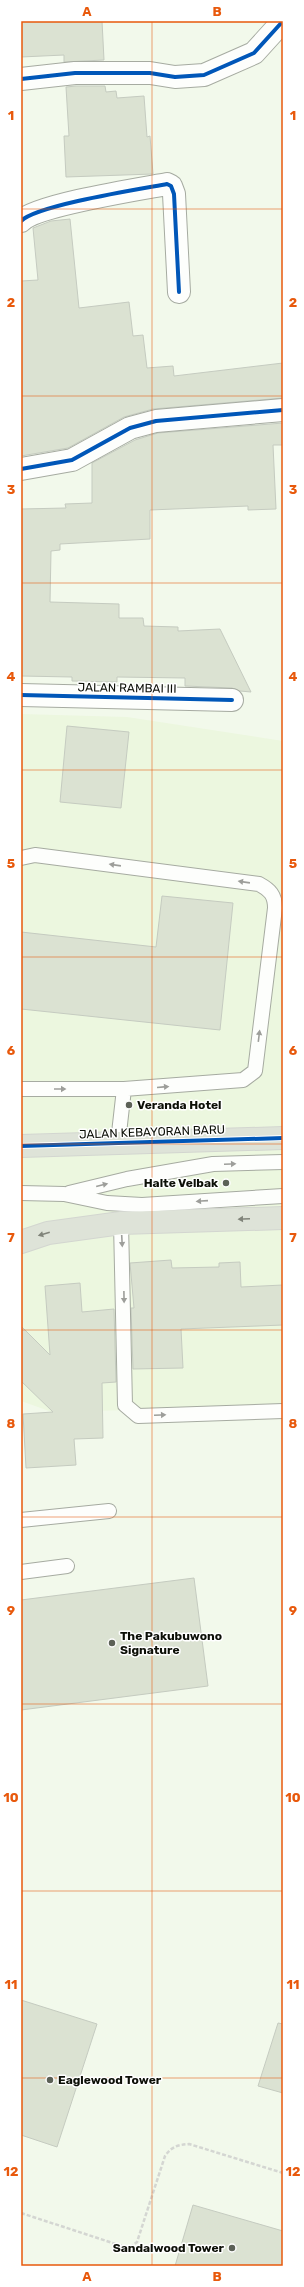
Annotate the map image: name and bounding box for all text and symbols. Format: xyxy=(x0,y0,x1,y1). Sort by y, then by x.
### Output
text: A xyxy=(82,4,92,19)
text: B xyxy=(212,4,222,19)
text: 1 xyxy=(8,108,14,123)
text: 1 xyxy=(290,108,296,123)
text: 2 xyxy=(7,295,15,310)
text: 2 xyxy=(289,295,297,310)
text: 3 xyxy=(7,482,16,497)
text: 3 xyxy=(289,482,298,497)
text: 4 xyxy=(7,669,16,684)
text: 4 xyxy=(289,669,298,684)
street label: JALAN RAMBAI III xyxy=(77,680,177,696)
text: 5 xyxy=(7,856,15,871)
text: 5 xyxy=(289,856,297,871)
one-way arrow xyxy=(109,862,121,868)
one-way arrow xyxy=(238,879,250,885)
one-way arrow xyxy=(256,1030,262,1042)
text: 6 xyxy=(7,1043,16,1058)
text: 6 xyxy=(289,1043,298,1058)
one-way arrow xyxy=(157,1083,169,1090)
one-way arrow xyxy=(54,1086,67,1092)
place label: Veranda Hotel xyxy=(137,1098,222,1112)
marker: Veranda Hotel xyxy=(124,1100,134,1110)
street label: JALAN KEBAYORAN BARU xyxy=(79,1122,225,1142)
one-way arrow xyxy=(224,1161,237,1167)
place label: Halte Velbak xyxy=(144,1176,218,1190)
marker: Halte Velbak xyxy=(221,1178,231,1188)
one-way arrow xyxy=(96,1182,108,1188)
one-way arrow xyxy=(196,1197,208,1204)
one-way arrow xyxy=(238,1215,250,1222)
text: 7 xyxy=(7,1230,15,1245)
text: 7 xyxy=(289,1230,297,1245)
one-way arrow xyxy=(38,1231,50,1237)
one-way arrow xyxy=(119,1235,126,1247)
one-way arrow xyxy=(121,1291,127,1304)
one-way arrow xyxy=(154,1412,166,1419)
text: 8 xyxy=(7,1416,16,1431)
text: 8 xyxy=(289,1416,298,1431)
text: 9 xyxy=(7,1603,15,1618)
text: 9 xyxy=(289,1603,297,1618)
place label: The Pakubuwono Signature xyxy=(120,1629,222,1657)
marker: The Pakubuwono Signature xyxy=(107,1638,117,1648)
text: 10 xyxy=(3,1790,19,1805)
text: 10 xyxy=(285,1790,301,1805)
text: 11 xyxy=(5,1977,17,1992)
text: 11 xyxy=(287,1977,299,1992)
place label: Eaglewood Tower xyxy=(58,2073,162,2087)
marker: Eaglewood Tower xyxy=(45,2075,55,2085)
text: 12 xyxy=(4,2164,18,2179)
text: 12 xyxy=(286,2164,300,2179)
place label: Sandalwood Tower xyxy=(113,2241,225,2255)
marker: Sandalwood Tower xyxy=(227,2243,237,2253)
text: A xyxy=(82,2269,92,2284)
text: B xyxy=(212,2269,222,2284)

